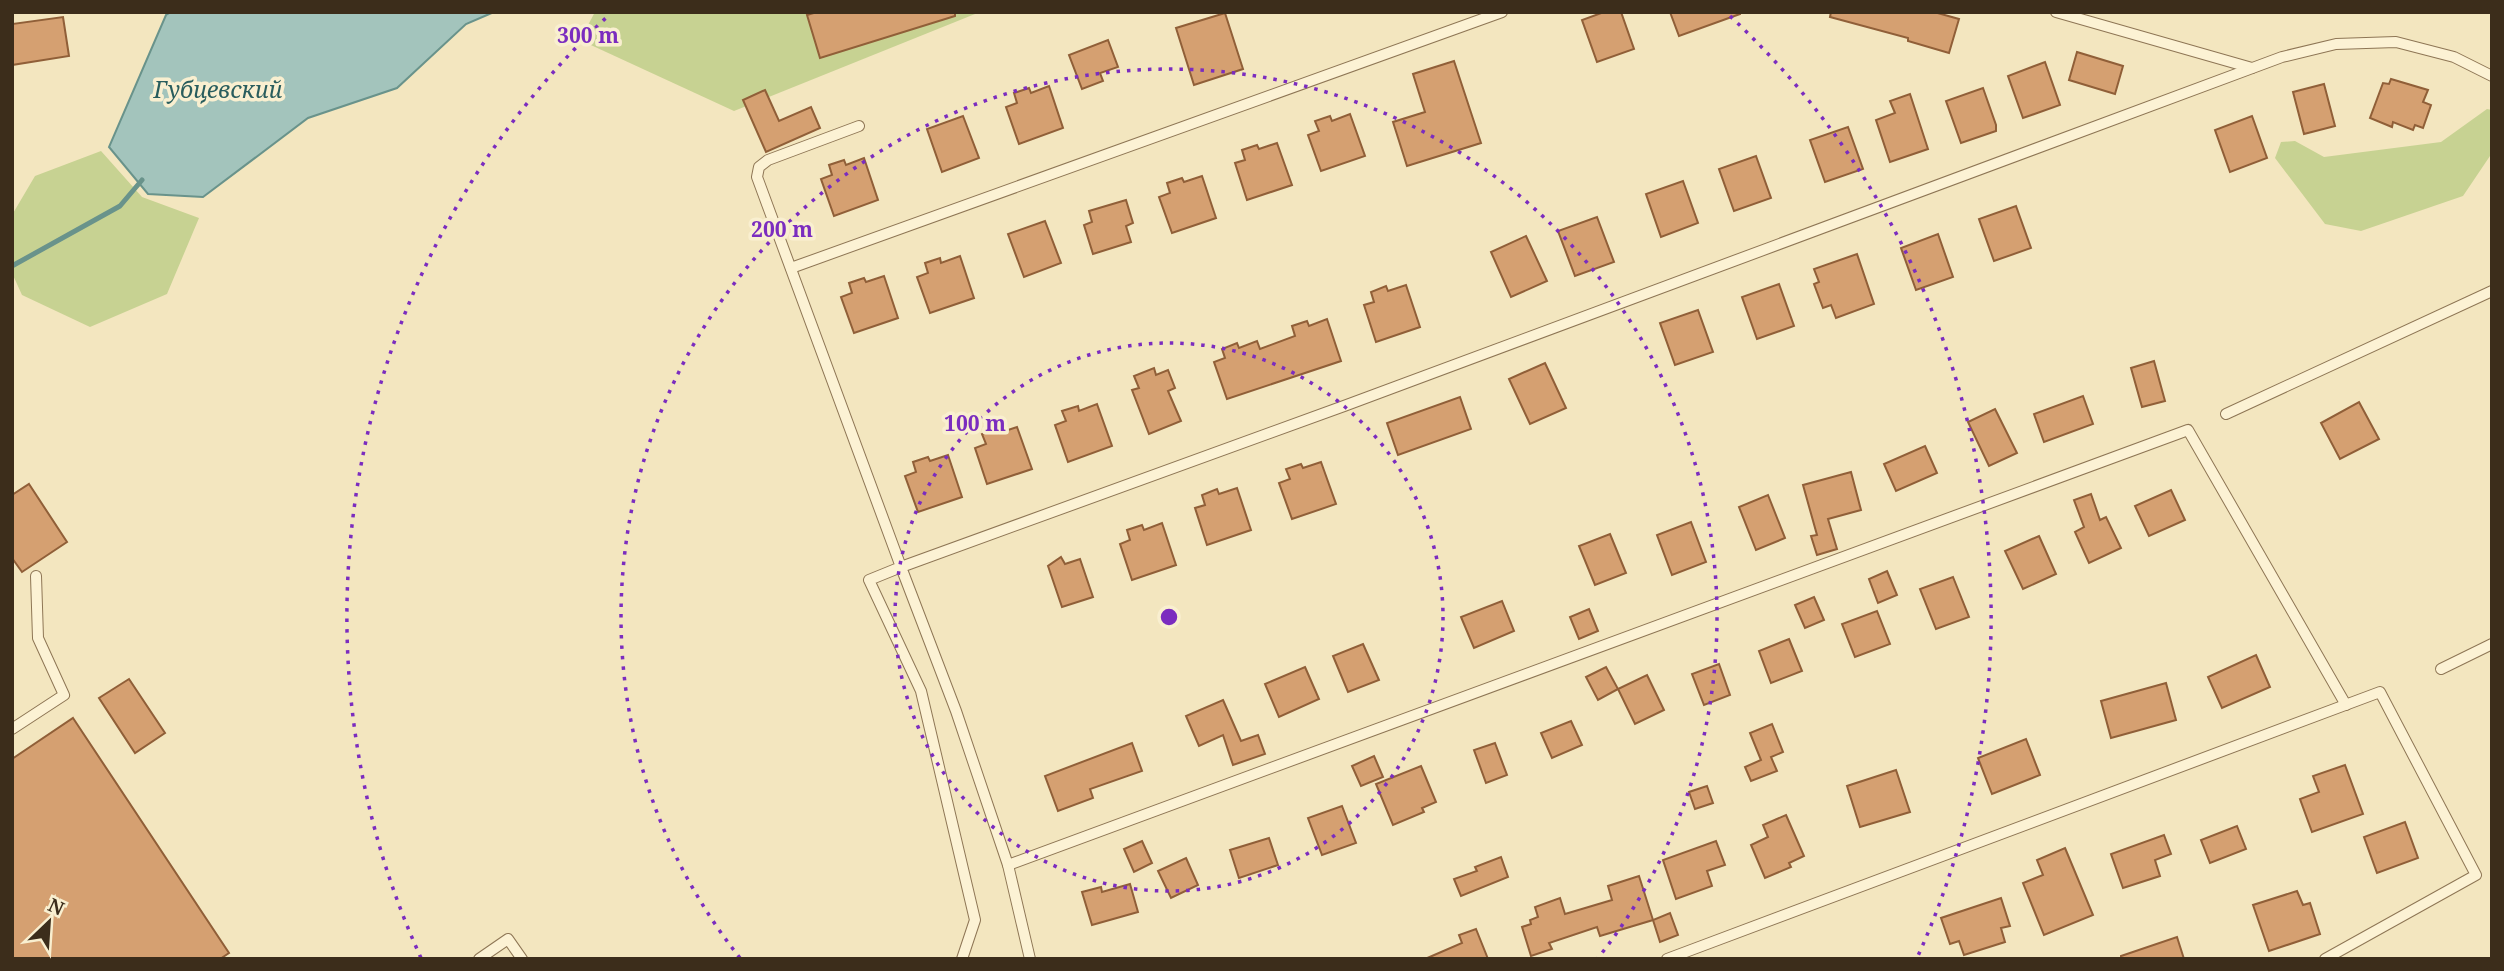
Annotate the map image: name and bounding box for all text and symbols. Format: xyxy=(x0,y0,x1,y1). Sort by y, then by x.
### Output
text: 300 m xyxy=(557,21,619,49)
water label: Губцевский xyxy=(153,73,283,105)
text: 200 m xyxy=(751,215,813,243)
text: 100 m xyxy=(944,409,1006,437)
centre of rings xyxy=(1157,605,1181,629)
north arrow xyxy=(14,887,84,957)
text: N xyxy=(44,892,68,922)

